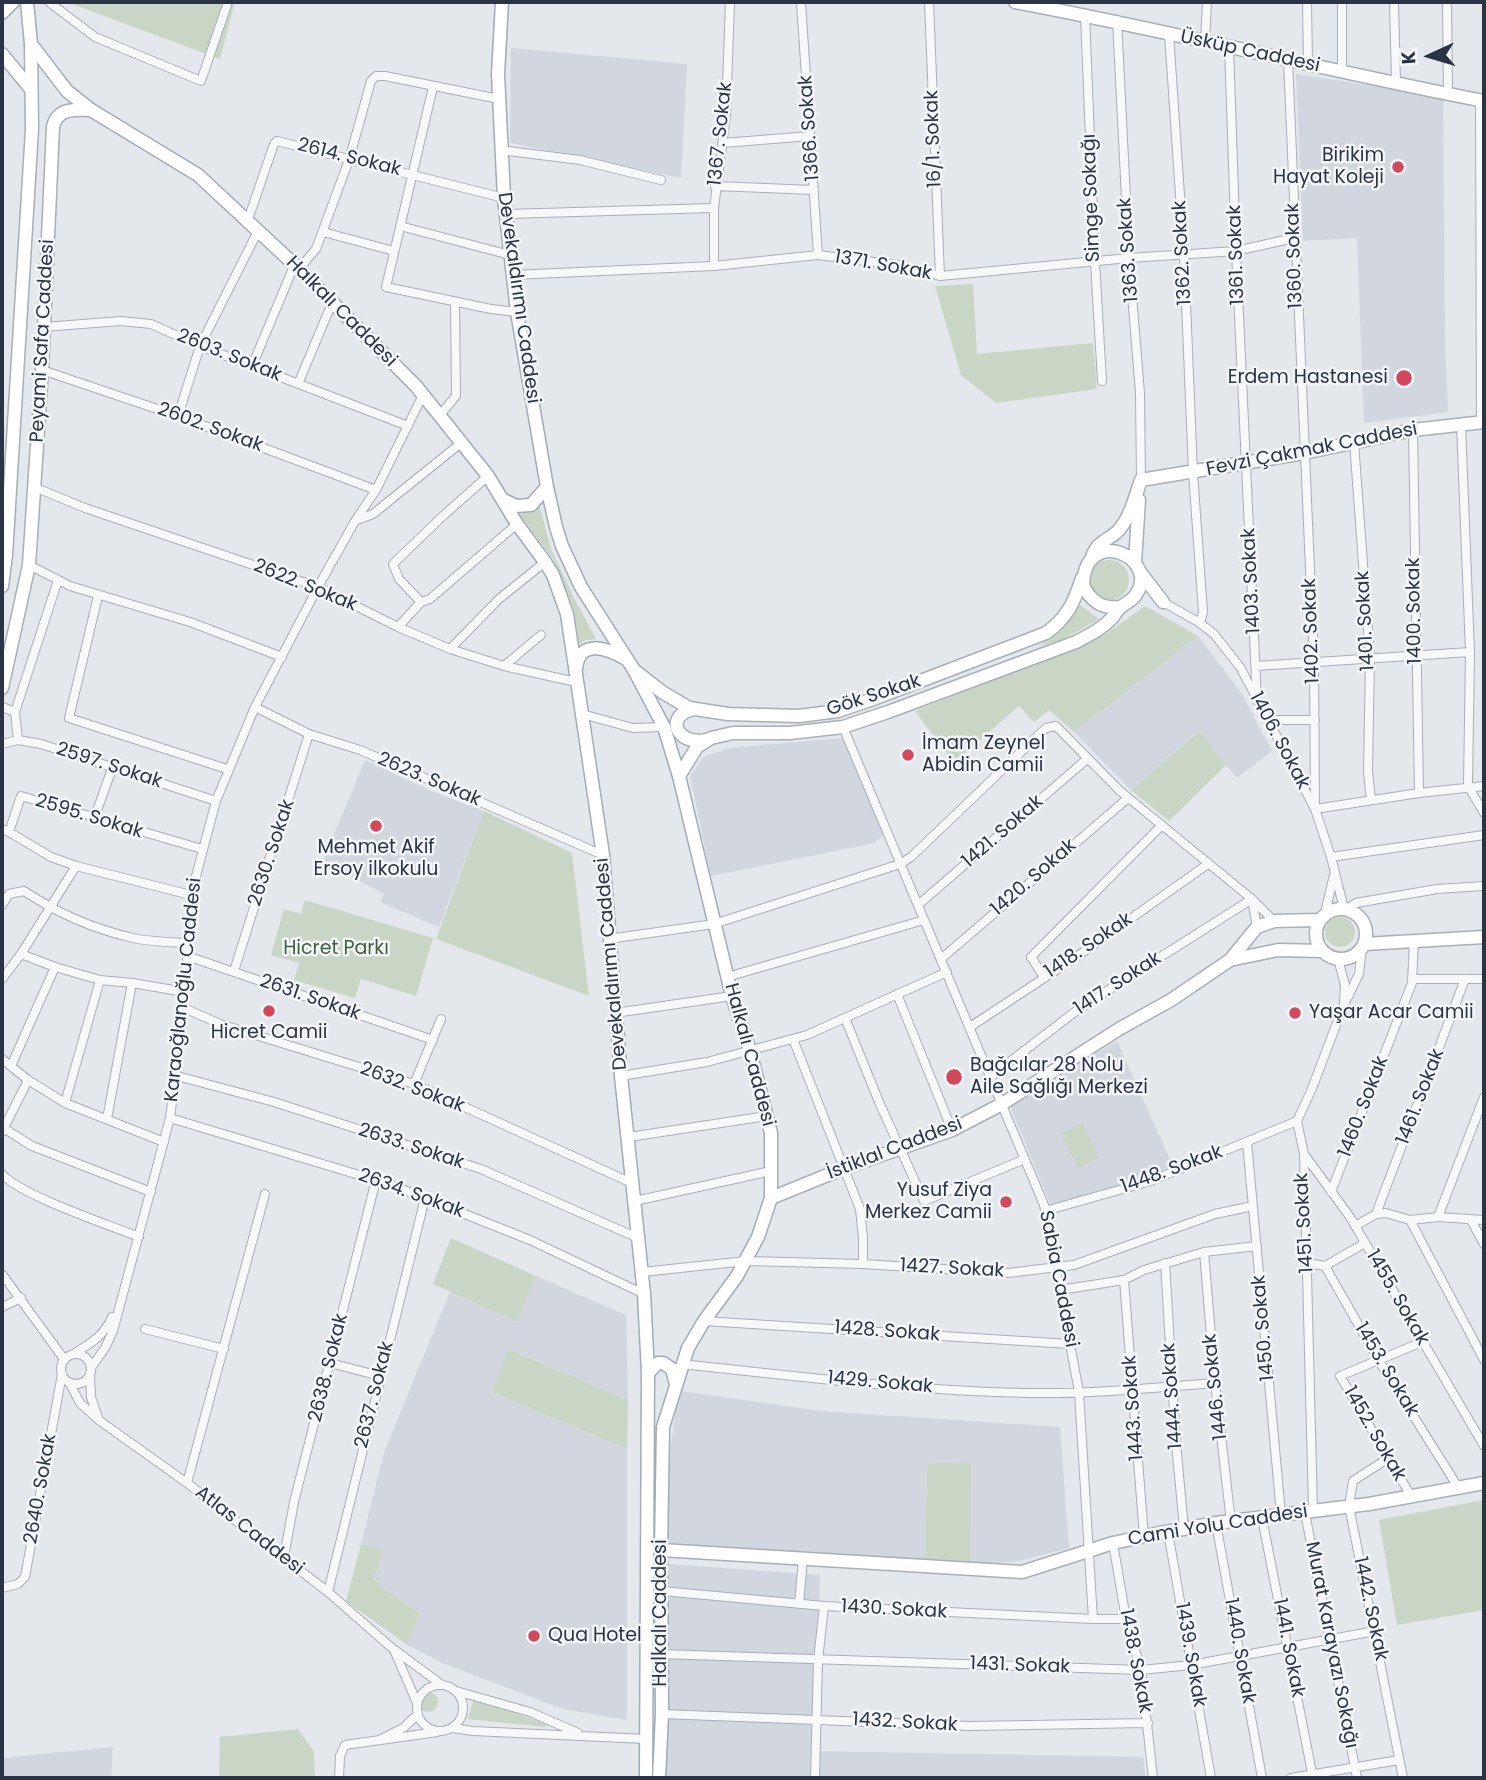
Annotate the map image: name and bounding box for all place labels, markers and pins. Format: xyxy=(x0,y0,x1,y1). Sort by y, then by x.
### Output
place label: Birikim Hayat Koleji xyxy=(1273,145,1384,189)
marker: Birikim Hayat Koleji xyxy=(1390,159,1406,175)
place label: Erdem Hastanesi xyxy=(1228,367,1388,389)
marker: Erdem Hastanesi xyxy=(1394,368,1414,388)
place label: İmam Zeynel Abidin Camii xyxy=(922,733,1045,777)
marker: İmam Zeynel Abidin Camii xyxy=(900,747,916,763)
marker: Mehmet Akif Ersoy ilkokulu xyxy=(368,818,384,834)
place label: Mehmet Akif Ersoy ilkokulu xyxy=(314,837,438,881)
place label: Yaşar Acar Camii xyxy=(1309,1002,1474,1024)
marker: Hicret Camii xyxy=(261,1003,277,1019)
marker: Yaşar Acar Camii xyxy=(1287,1005,1303,1021)
place label: Hicret Camii xyxy=(211,1022,327,1044)
place label: Bağcılar 28 Nolu Aile Sağlığı Merkezi xyxy=(970,1055,1148,1099)
marker: Bağcılar 28 Nolu Aile Sağlığı Merkezi xyxy=(944,1067,964,1087)
place label: Yusuf Ziya Merkez Camii xyxy=(865,1180,992,1224)
marker: Yusuf Ziya Merkez Camii xyxy=(998,1194,1014,1210)
place label: Qua Hotel xyxy=(548,1625,642,1647)
marker: Qua Hotel xyxy=(526,1628,542,1644)

